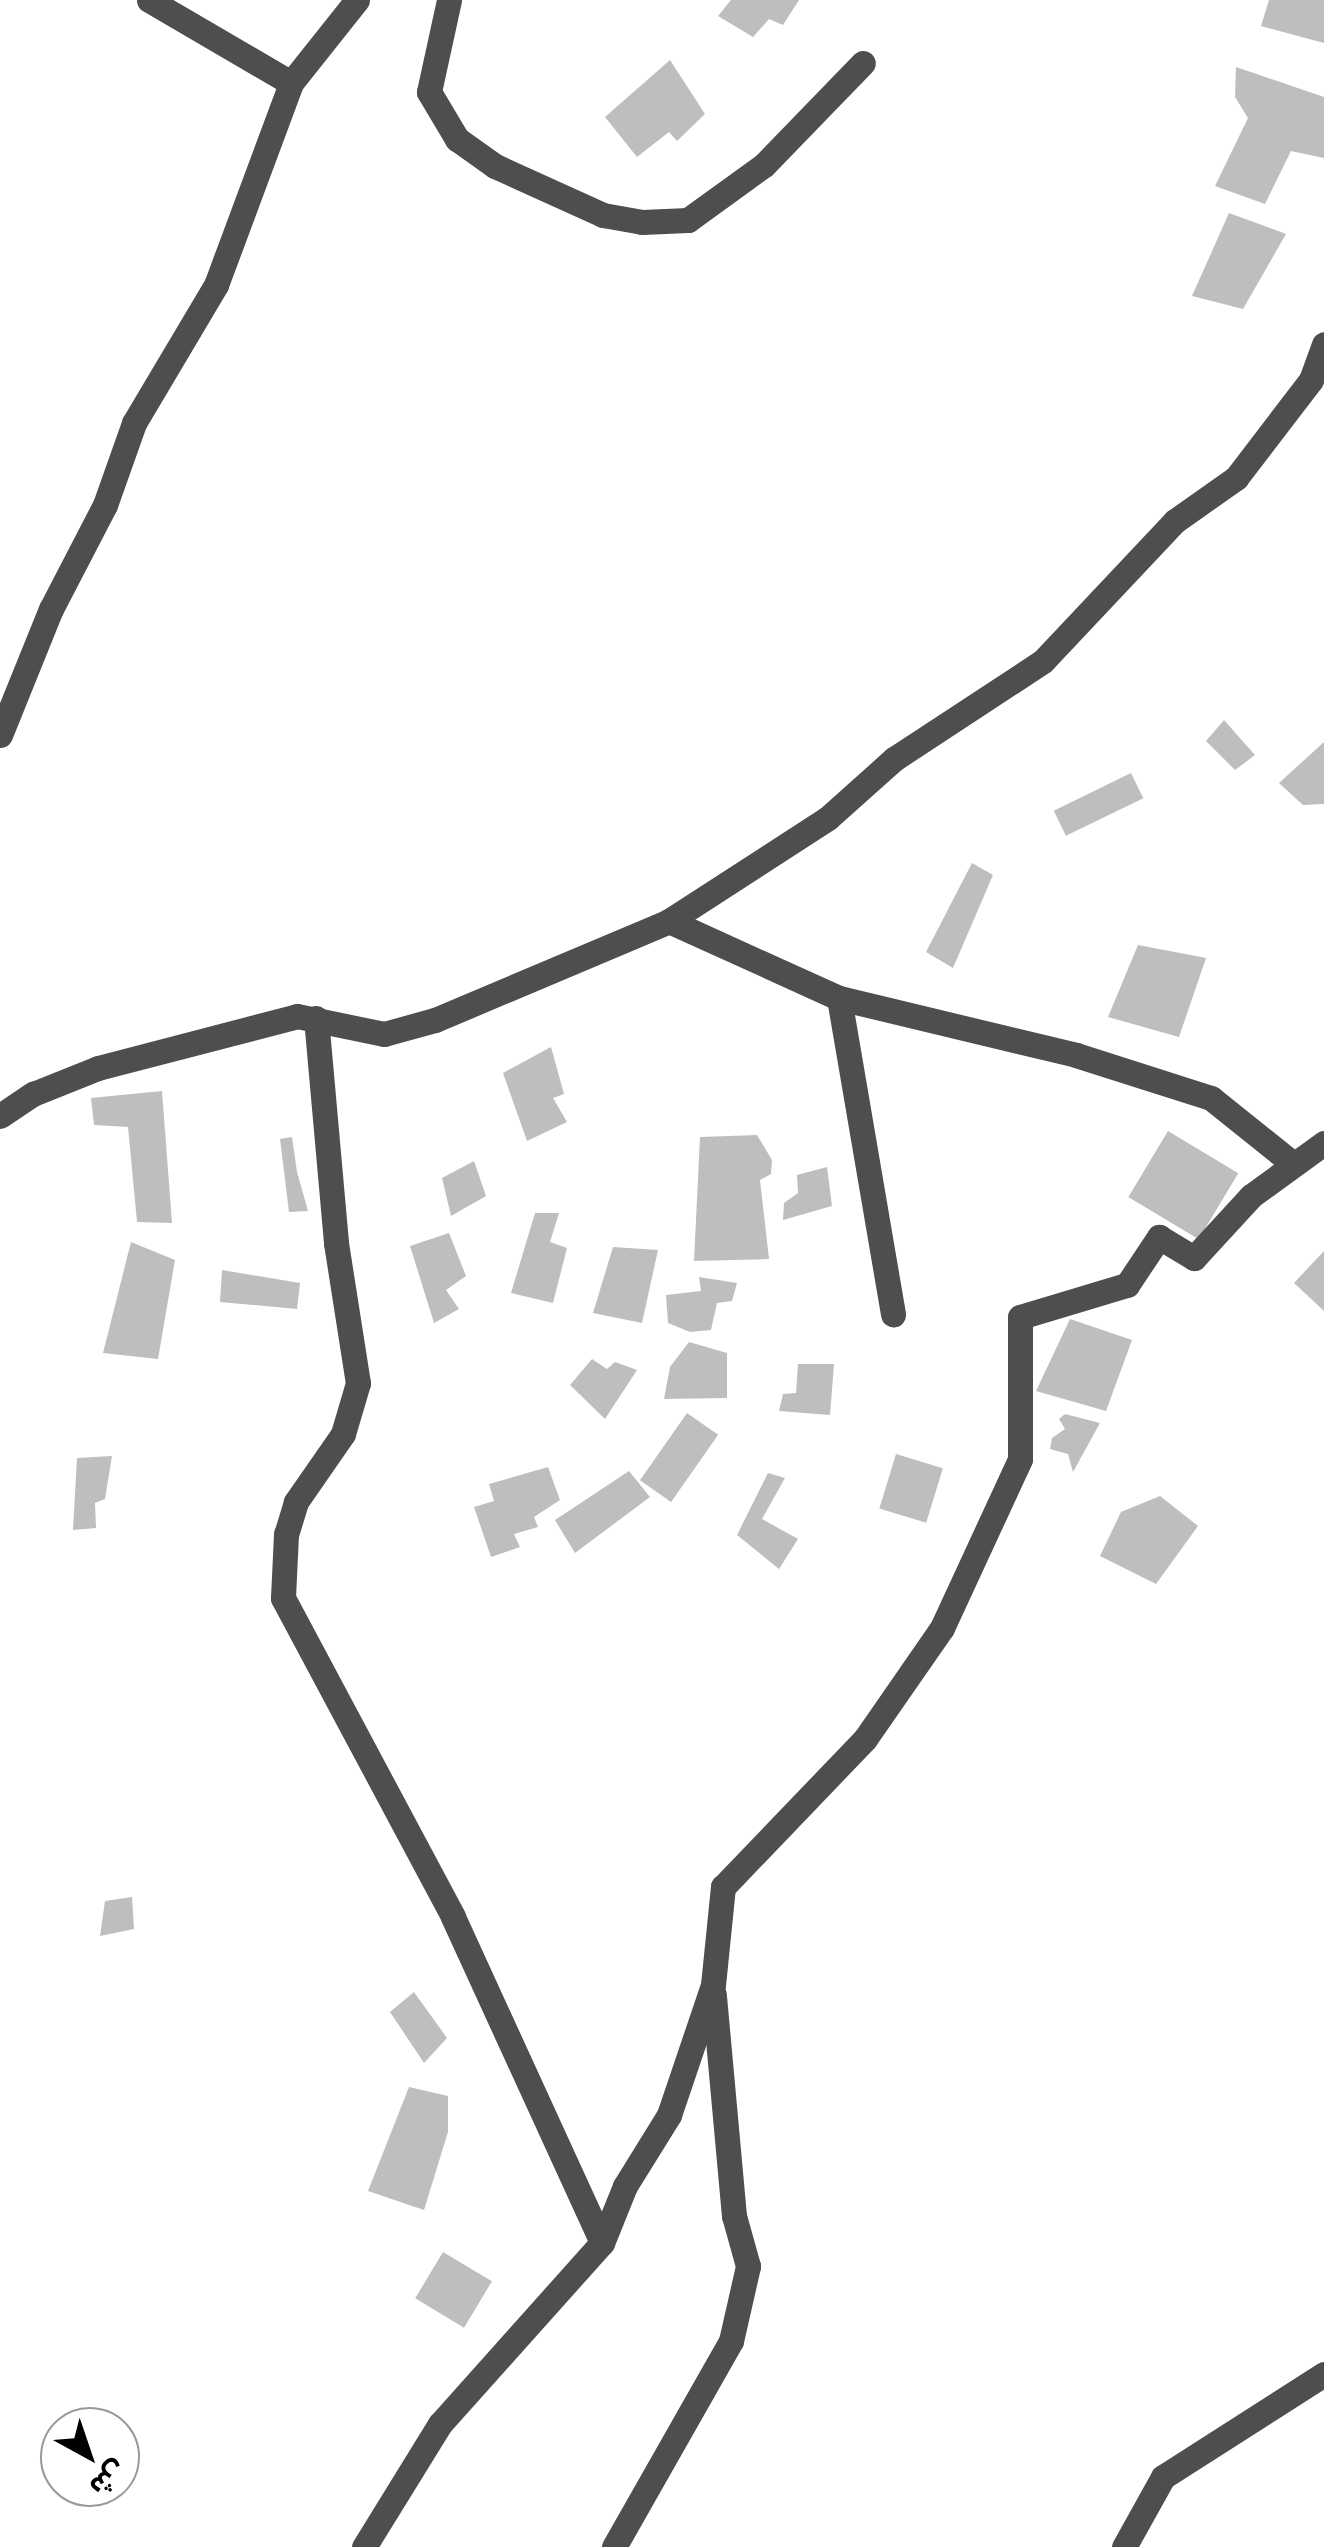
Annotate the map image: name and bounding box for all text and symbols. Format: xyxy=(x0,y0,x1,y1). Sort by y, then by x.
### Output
north arrow xyxy=(40,2407,140,2507)
text: ش xyxy=(83,2454,134,2504)

